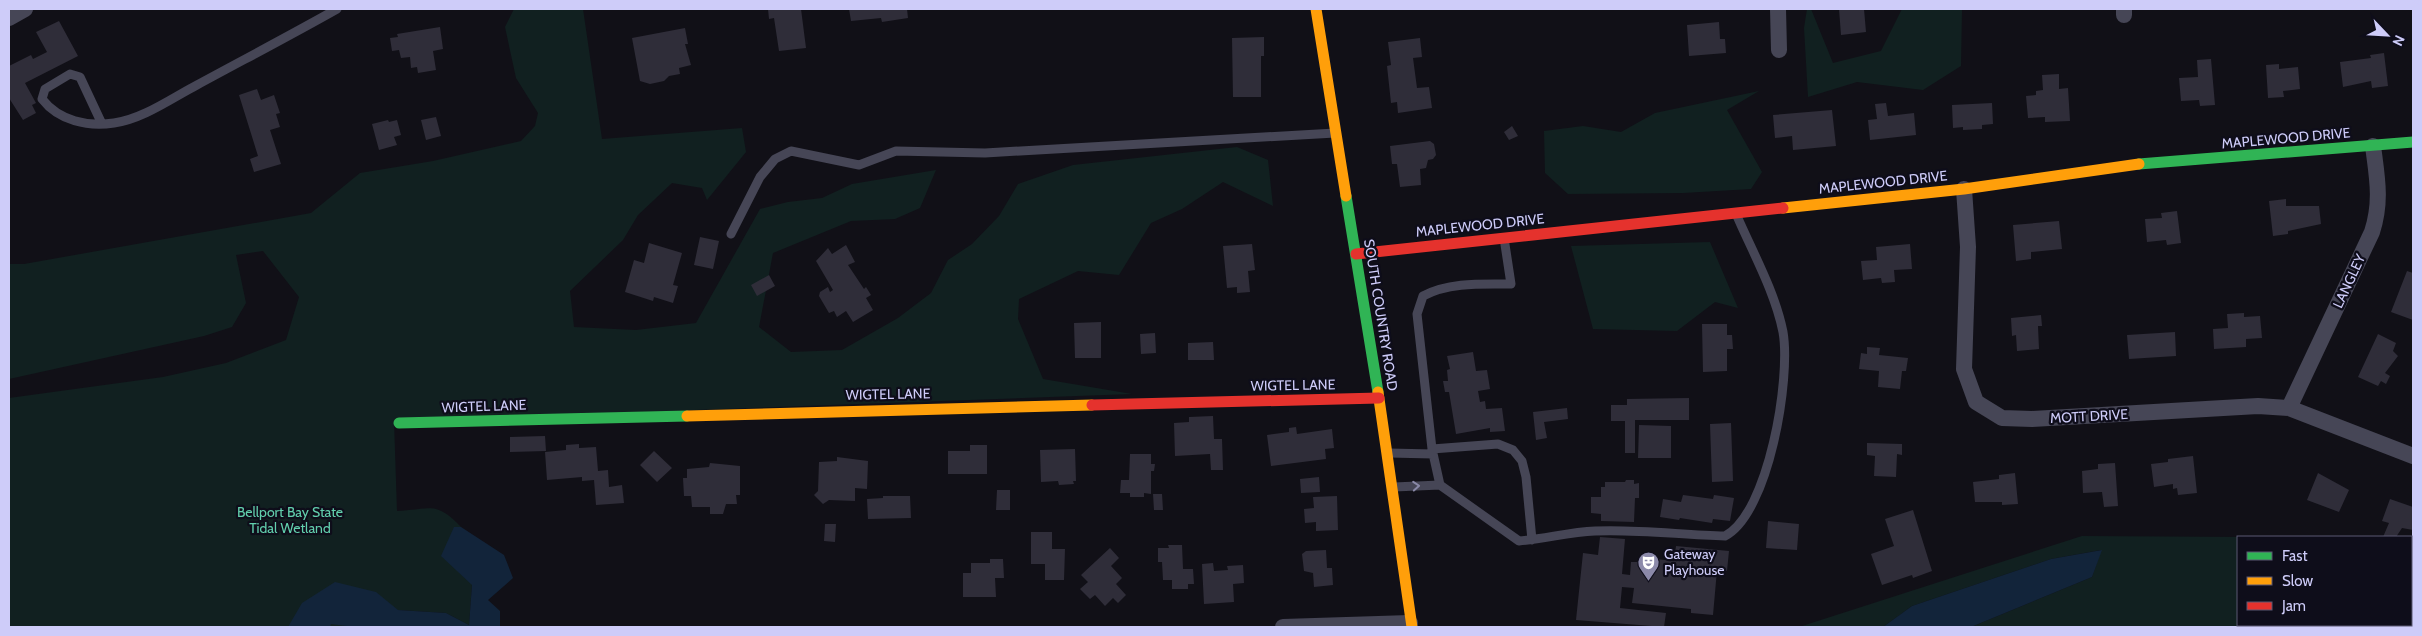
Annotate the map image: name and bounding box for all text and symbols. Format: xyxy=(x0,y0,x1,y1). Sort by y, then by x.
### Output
north arrow xyxy=(2362,10,2412,60)
text: N xyxy=(2389,32,2409,49)
street label: MAPLEWOOD DRIVE xyxy=(2221,123,2351,153)
street label: MAPLEWOOD DRIVE xyxy=(1818,166,1948,198)
street label: MAPLEWOOD DRIVE xyxy=(1415,209,1545,241)
street label: SOUTH COUNTRY ROAD xyxy=(1360,238,1402,392)
street label: LANGLEY xyxy=(2329,250,2370,311)
street label: WIGTEL LANE xyxy=(1250,375,1336,395)
street label: WIGTEL LANE xyxy=(845,384,931,404)
street label: WIGTEL LANE xyxy=(441,396,527,416)
street label: MOTT DRIVE xyxy=(2049,405,2129,427)
one-way arrow xyxy=(1412,481,1420,492)
park label: Bellport Bay State Tidal Wetland xyxy=(237,503,343,537)
legend xyxy=(2237,536,2412,626)
place label: Gateway Playhouse xyxy=(1664,545,1724,579)
text: Fast xyxy=(2282,547,2307,565)
theatre icon: Gateway Playhouse xyxy=(1636,550,1660,581)
text: Slow xyxy=(2282,572,2313,590)
text: Jam xyxy=(2281,597,2306,615)

